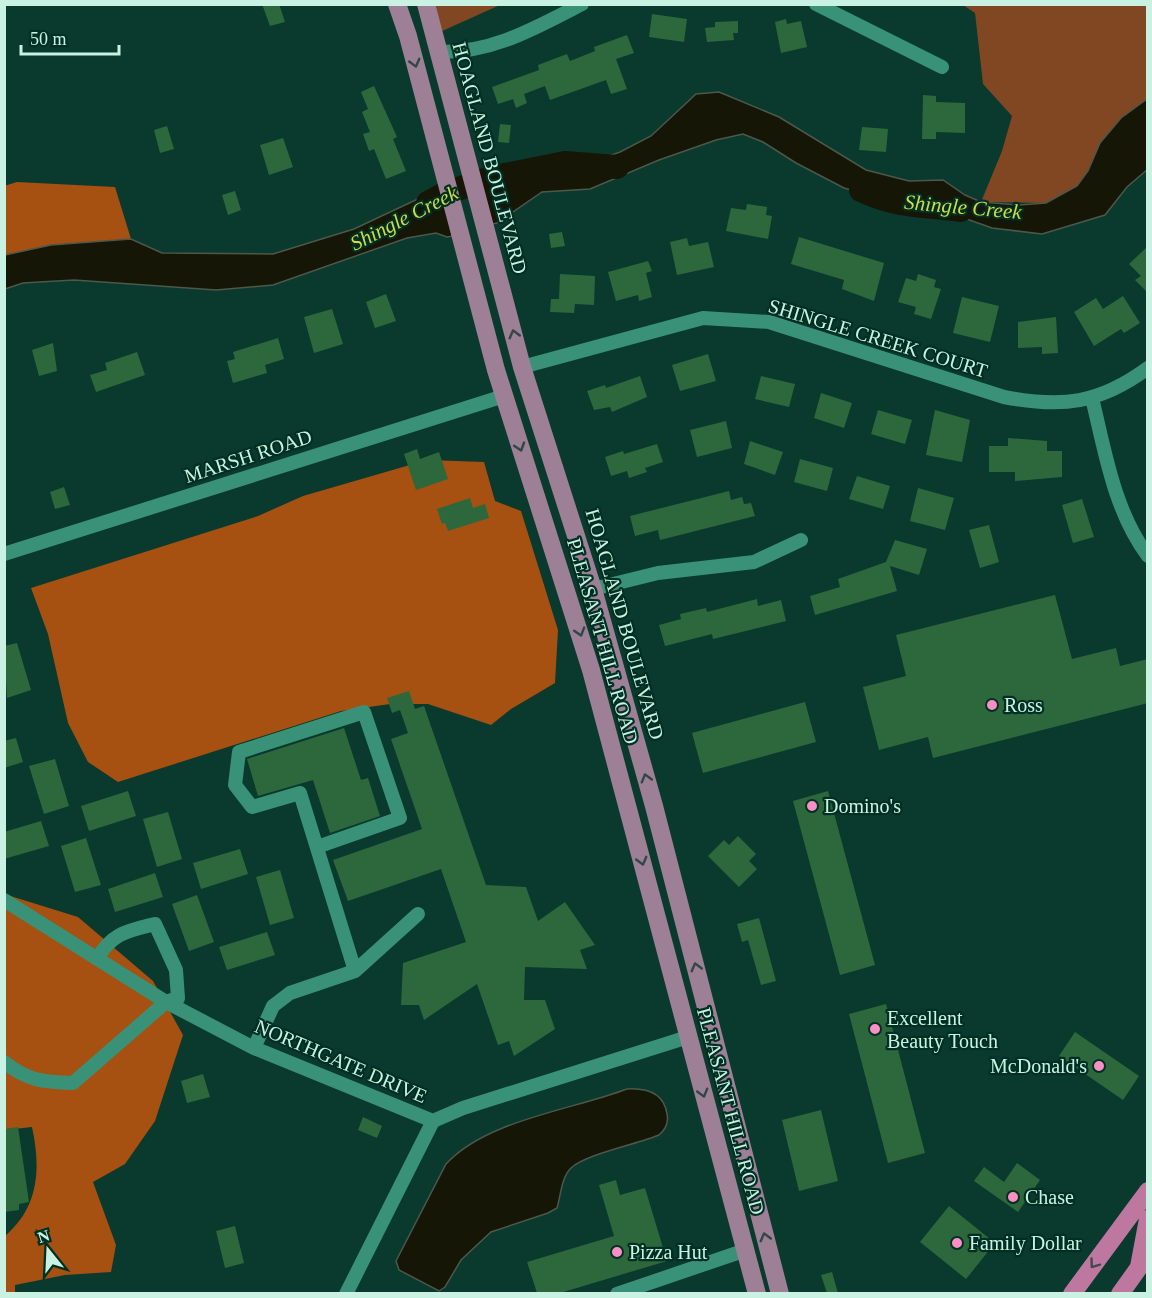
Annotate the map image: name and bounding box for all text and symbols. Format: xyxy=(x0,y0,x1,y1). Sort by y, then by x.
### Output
scale bar xyxy=(21,18,118,56)
text: 50 m xyxy=(30,29,67,49)
street label: HOAGLAND BOULEVARD xyxy=(448,40,532,276)
one-way arrow xyxy=(408,57,420,68)
water label: Shingle Creek xyxy=(346,180,462,255)
water label: Shingle Creek xyxy=(903,190,1023,224)
street label: SHINGLE CREEK COURT xyxy=(766,294,990,382)
one-way arrow xyxy=(508,329,521,339)
street label: MARSH ROAD xyxy=(181,425,315,487)
one-way arrow xyxy=(513,441,525,452)
street label: HOAGLAND BOULEVARD xyxy=(581,506,669,742)
street label: PLEASANT HILL ROAD xyxy=(563,535,643,747)
one-way arrow xyxy=(573,627,585,637)
place label: Ross xyxy=(1004,694,1043,716)
marker: Ross xyxy=(985,698,999,712)
one-way arrow xyxy=(641,773,653,784)
place label: Domino's xyxy=(824,795,901,817)
marker: Domino's xyxy=(805,799,819,813)
one-way arrow xyxy=(634,856,647,866)
one-way arrow xyxy=(691,962,703,972)
street label: PLEASANT HILL ROAD xyxy=(693,1005,769,1217)
place label: Excellent Beauty Touch xyxy=(887,1007,998,1053)
street label: NORTHGATE DRIVE xyxy=(252,1015,430,1107)
marker: Excellent Beauty Touch xyxy=(868,1022,882,1036)
place label: McDonald's xyxy=(990,1055,1087,1077)
marker: McDonald's xyxy=(1092,1059,1106,1073)
one-way arrow xyxy=(696,1087,708,1098)
place label: Chase xyxy=(1025,1186,1074,1208)
marker: Chase xyxy=(1006,1190,1020,1204)
north arrow xyxy=(18,1220,78,1280)
text: N xyxy=(35,1226,52,1246)
one-way arrow xyxy=(760,1232,772,1243)
place label: Family Dollar xyxy=(969,1232,1082,1255)
marker: Family Dollar xyxy=(950,1236,964,1250)
place label: Pizza Hut xyxy=(629,1241,708,1263)
marker: Pizza Hut xyxy=(610,1245,624,1259)
one-way arrow xyxy=(1090,1257,1101,1268)

